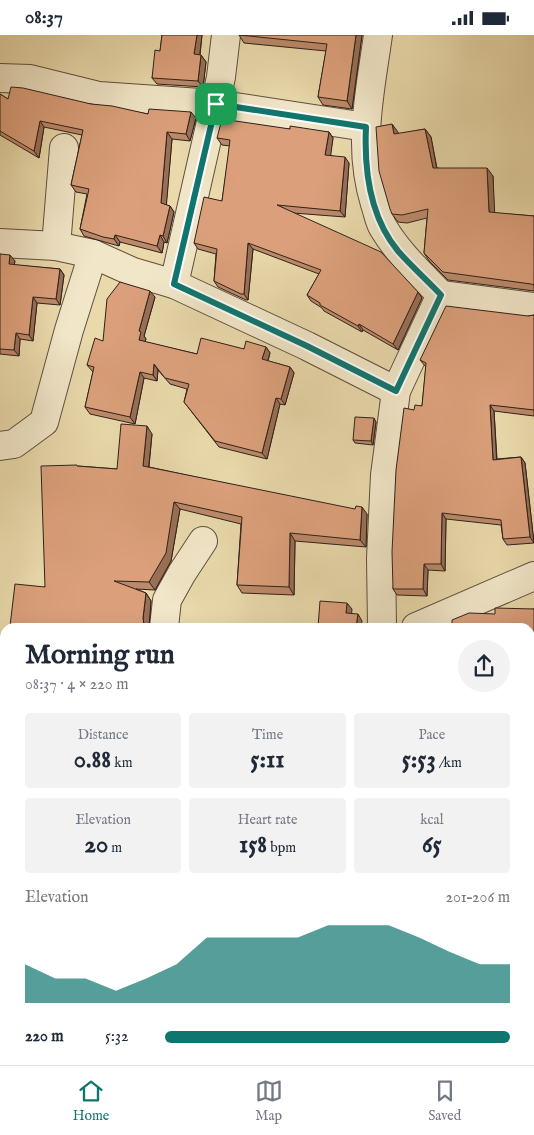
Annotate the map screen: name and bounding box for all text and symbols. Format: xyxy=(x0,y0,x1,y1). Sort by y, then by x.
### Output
text: 08:37 xyxy=(25,6,63,30)
pin xyxy=(195,83,237,125)
icon: arrive xyxy=(202,90,230,118)
text: Morning run xyxy=(25,638,175,673)
button: share xyxy=(458,640,510,692)
text: 08:37 · 4 × 220 m xyxy=(25,675,129,695)
text: Distance xyxy=(78,726,128,744)
text: Time xyxy=(252,726,283,744)
text: Pace xyxy=(419,726,445,744)
text: 0.88 xyxy=(74,744,111,776)
text: 5:11 xyxy=(250,744,285,776)
text: 5:53 xyxy=(402,744,436,776)
text: km xyxy=(111,754,132,772)
text: /km xyxy=(436,754,462,772)
text: Elevation xyxy=(75,811,131,829)
text: Heart rate xyxy=(238,811,297,829)
text: kcal xyxy=(420,811,443,829)
text: 20 xyxy=(84,829,108,861)
text: 158 xyxy=(239,829,267,861)
text: 65 xyxy=(422,829,442,861)
text: m xyxy=(108,839,122,857)
text: bpm xyxy=(267,839,296,857)
text: Elevation xyxy=(25,888,88,908)
text: 201–206 m xyxy=(445,888,510,908)
text: 220 m xyxy=(25,1027,64,1047)
text: 5:32 xyxy=(105,1027,129,1047)
tab: Home xyxy=(73,1077,109,1125)
tab: Map xyxy=(255,1077,283,1125)
tab: Saved xyxy=(428,1077,461,1125)

